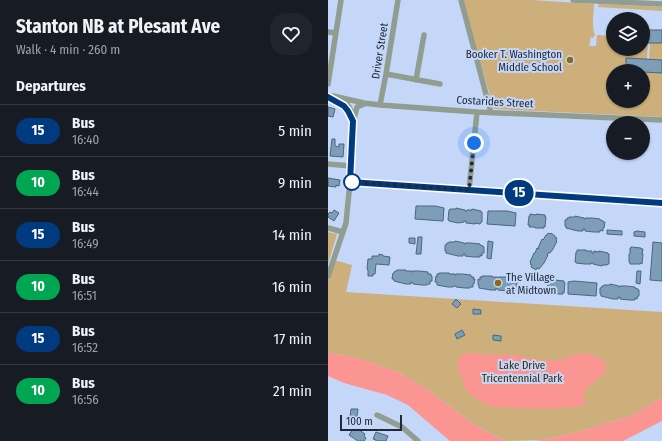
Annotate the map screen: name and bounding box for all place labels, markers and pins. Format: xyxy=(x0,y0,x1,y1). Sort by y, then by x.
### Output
place label: Booker T. Washington Middle School xyxy=(466,48,562,74)
marker: Booker T. Washington Middle School xyxy=(565,55,575,65)
unlabelled marker xyxy=(343,173,361,191)
place label: The Village at Midtown xyxy=(506,271,556,297)
marker: The Village at Midtown xyxy=(493,278,503,288)

